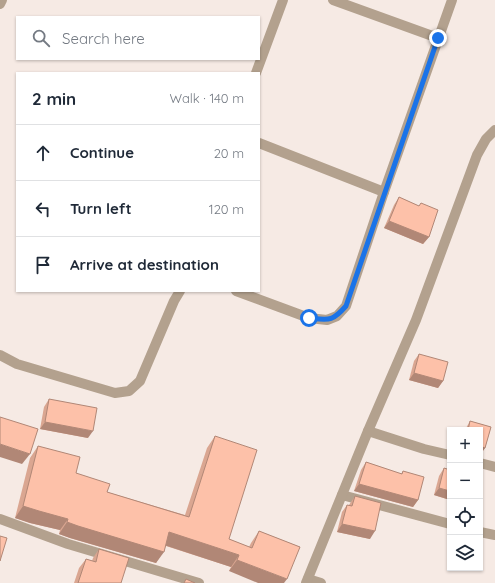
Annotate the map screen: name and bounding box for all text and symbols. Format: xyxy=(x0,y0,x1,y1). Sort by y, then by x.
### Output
search box xyxy=(16,16,260,60)
icon: search xyxy=(30,27,52,49)
text: Search here xyxy=(62,29,145,48)
route end xyxy=(429,29,447,47)
text: 2 min xyxy=(32,88,76,109)
text: Walk · 140 m xyxy=(169,90,244,106)
icon: ahead xyxy=(32,142,54,164)
text: Continue xyxy=(70,143,134,162)
text: 20 m xyxy=(214,145,244,161)
icon: left xyxy=(32,198,54,220)
text: Turn left xyxy=(70,199,132,218)
text: 120 m xyxy=(209,201,244,217)
icon: arrive xyxy=(32,254,54,276)
text: Arrive at destination xyxy=(70,255,219,274)
route start xyxy=(300,309,318,327)
map controls xyxy=(447,427,483,571)
button: + xyxy=(447,427,483,463)
button: − xyxy=(447,463,483,499)
button: locate xyxy=(447,499,483,535)
button: layers xyxy=(447,535,483,571)

